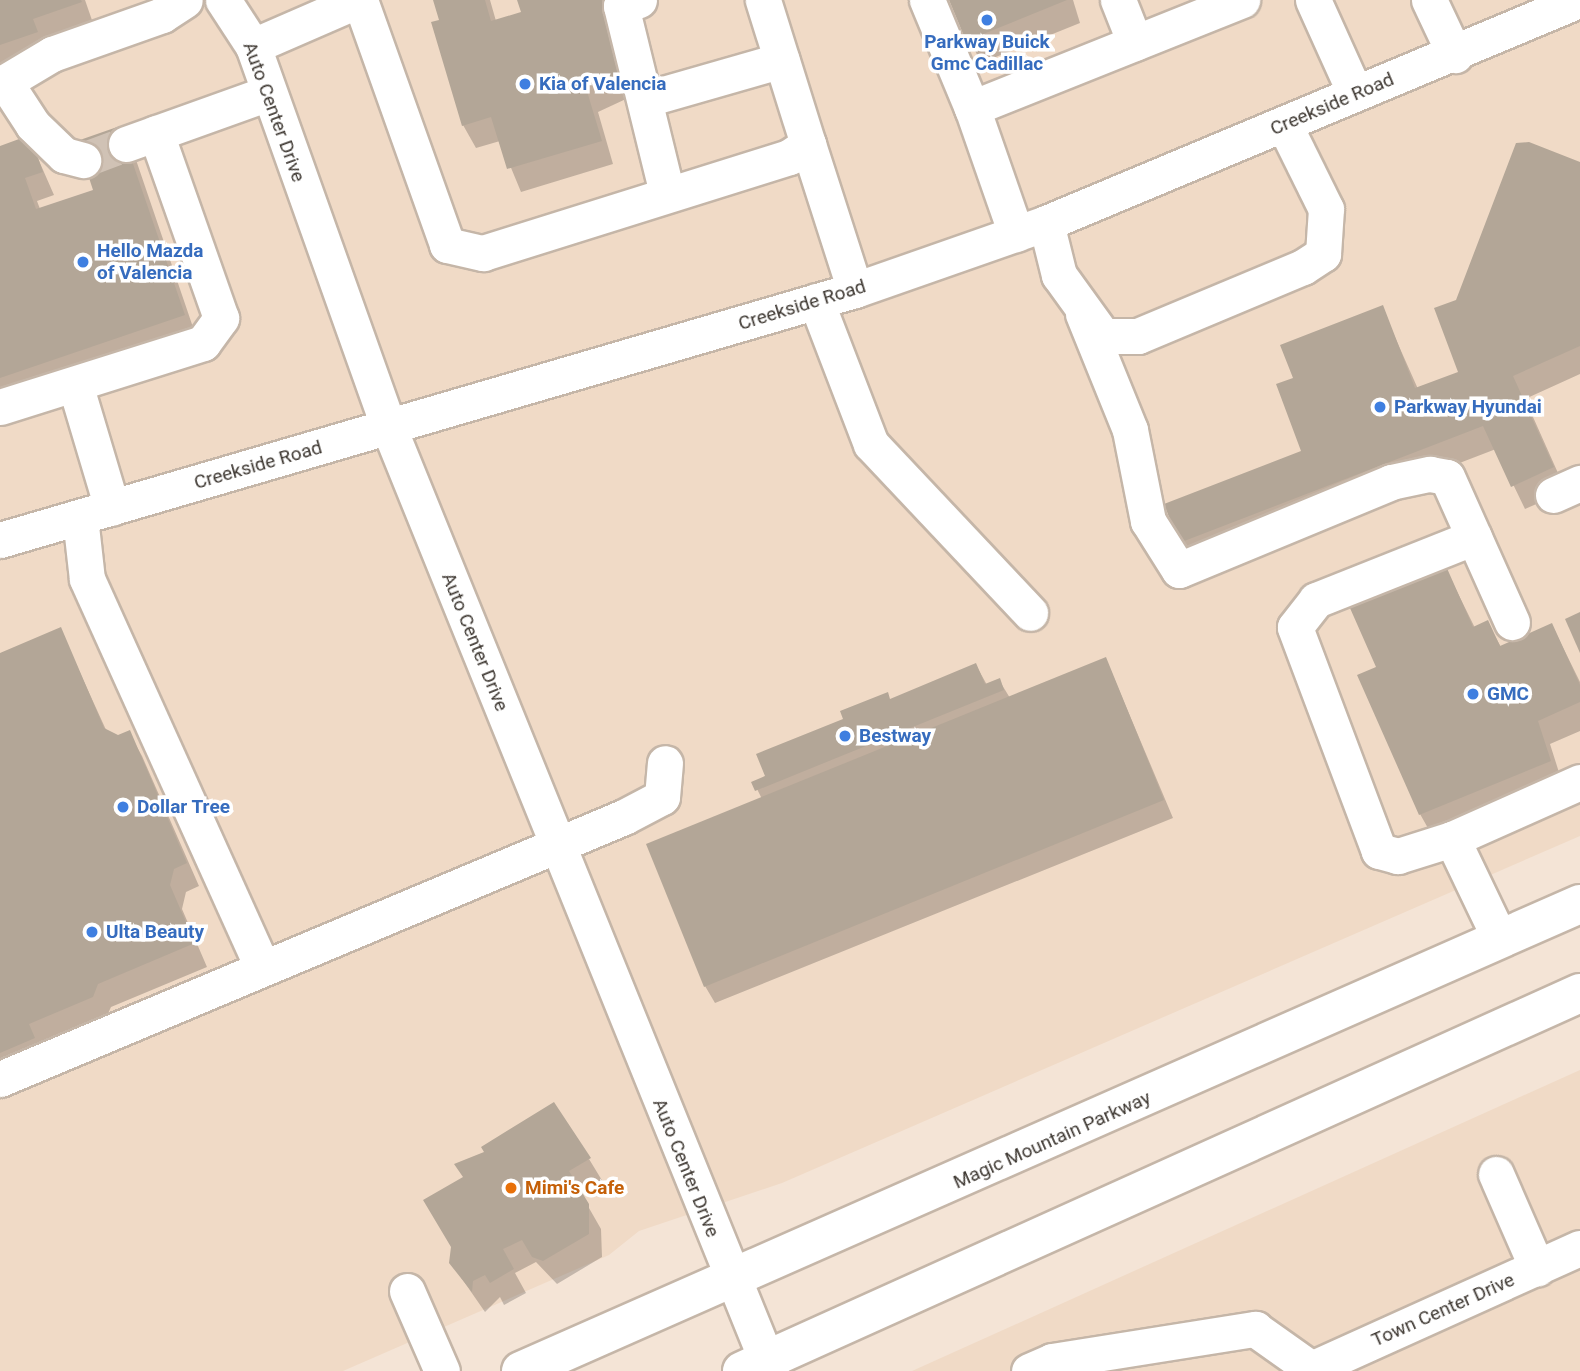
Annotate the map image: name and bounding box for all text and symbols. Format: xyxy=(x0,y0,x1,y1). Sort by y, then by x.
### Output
marker: Parkway Buick Gmc Cadillac xyxy=(979,12,995,28)
place label: Parkway Buick Gmc Cadillac xyxy=(924,31,1050,75)
street label: Auto Center Drive xyxy=(238,39,310,185)
street label: Creekside Road xyxy=(1267,68,1397,140)
place label: Kia of Valencia xyxy=(539,73,666,95)
marker: Kia of Valencia xyxy=(517,76,533,92)
place label: Hello Mazda of Valencia xyxy=(97,240,203,284)
marker: Hello Mazda of Valencia xyxy=(75,254,91,270)
street label: Creekside Road xyxy=(736,275,868,335)
place label: Parkway Hyundai xyxy=(1394,396,1542,418)
marker: Parkway Hyundai xyxy=(1372,399,1388,415)
street label: Creekside Road xyxy=(191,436,325,494)
street label: Auto Center Drive xyxy=(437,569,513,715)
place label: GMC xyxy=(1487,683,1529,705)
marker: GMC xyxy=(1465,686,1481,702)
place label: Bestway xyxy=(859,725,931,747)
marker: Bestway xyxy=(837,728,853,744)
place label: Dollar Tree xyxy=(137,796,230,818)
marker: Dollar Tree xyxy=(115,799,131,815)
place label: Ulta Beauty xyxy=(106,921,204,943)
marker: Ulta Beauty xyxy=(84,924,100,940)
street label: Magic Mountain Parkway xyxy=(950,1086,1154,1194)
street label: Auto Center Drive xyxy=(648,1095,724,1241)
place label: Mimi's Cafe xyxy=(525,1177,624,1199)
marker: Mimi's Cafe xyxy=(503,1180,519,1196)
street label: Town Center Drive xyxy=(1368,1268,1518,1352)

